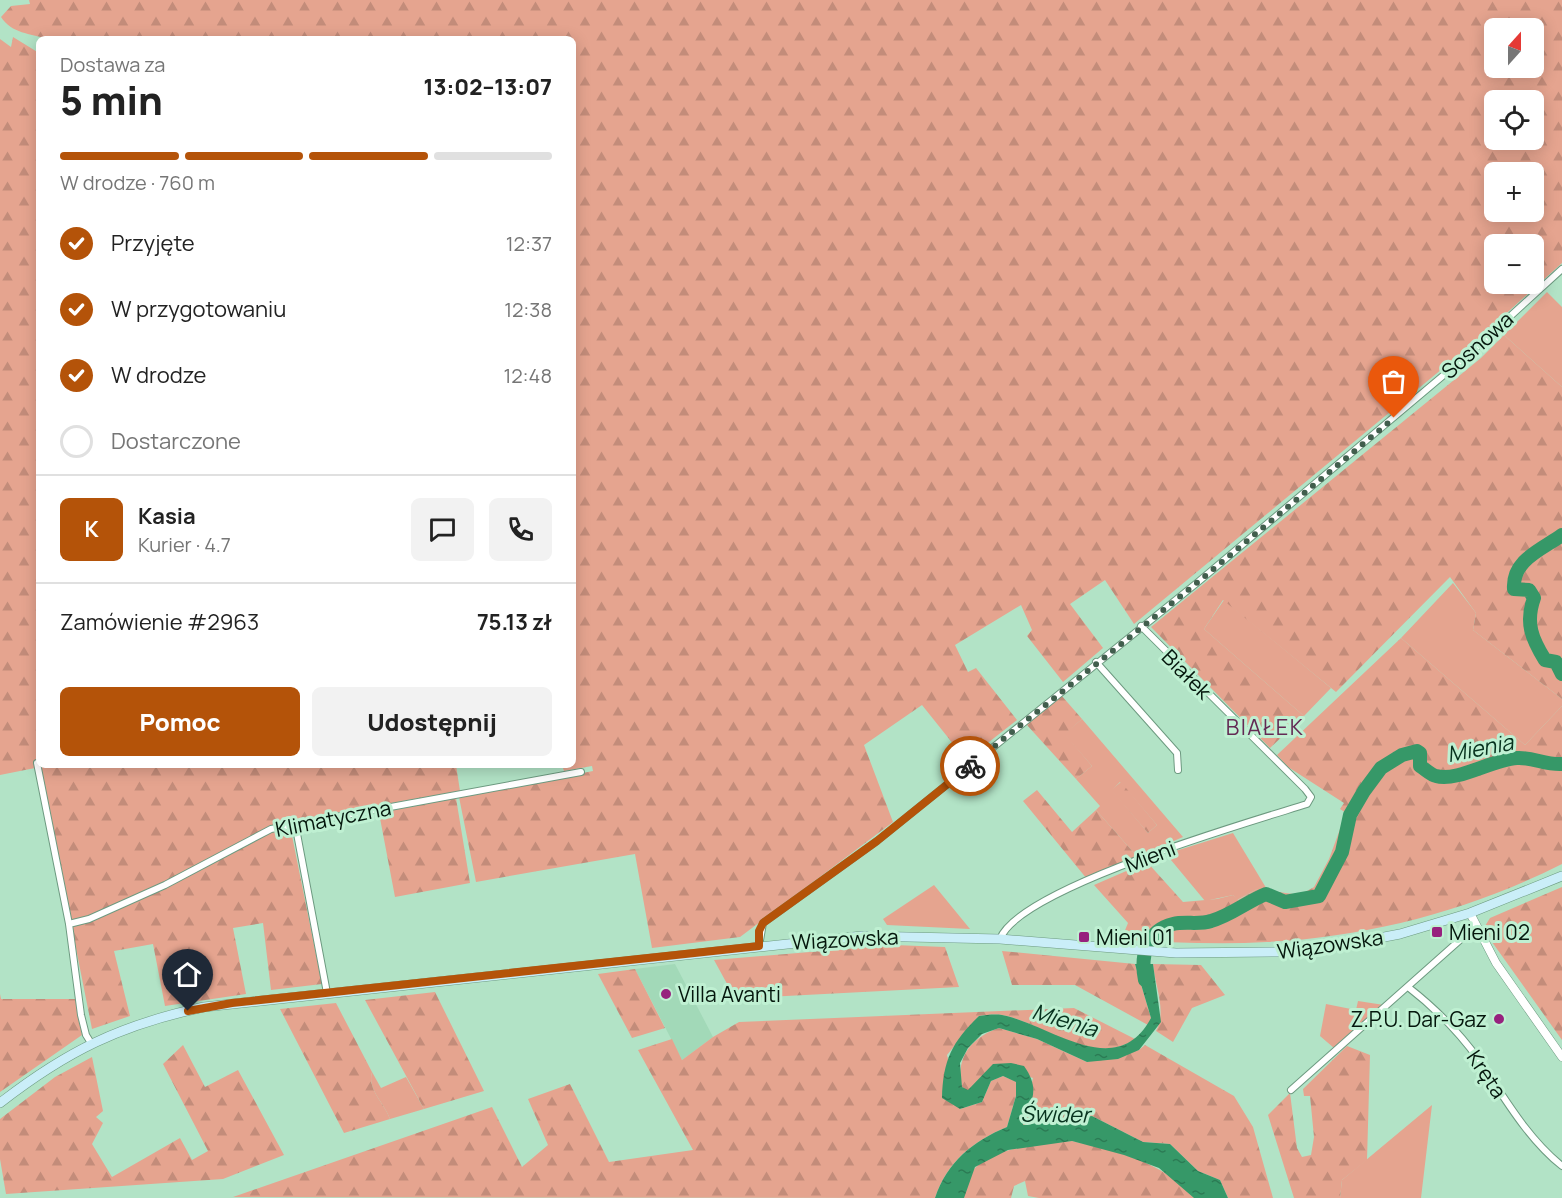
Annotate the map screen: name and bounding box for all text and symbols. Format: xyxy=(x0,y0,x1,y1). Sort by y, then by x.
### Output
north arrow xyxy=(1484,18,1544,78)
map controls xyxy=(1484,18,1544,294)
text: Dostawa za xyxy=(60,51,165,78)
text: 13:02–13:07 xyxy=(424,72,552,102)
text: 5 min xyxy=(60,73,163,127)
button: locate xyxy=(1484,90,1544,150)
button: + xyxy=(1484,162,1544,222)
text: W drodze · 760 m xyxy=(60,169,215,196)
icon: check xyxy=(60,227,93,260)
text: Przyjęte xyxy=(111,228,195,258)
text: 12:37 xyxy=(506,230,552,257)
button: − xyxy=(1484,234,1544,294)
icon: check xyxy=(60,293,93,326)
text: W przygotowaniu xyxy=(111,294,286,324)
text: 12:38 xyxy=(504,296,552,323)
street label: Sosnowa xyxy=(1435,305,1519,385)
pin xyxy=(1368,356,1419,418)
icon: check xyxy=(60,359,93,392)
text: W drodze xyxy=(111,360,206,390)
text: 12:48 xyxy=(503,362,552,389)
icon: bag xyxy=(1377,365,1410,398)
text: Dostarczone xyxy=(111,426,241,456)
button: chat xyxy=(411,498,474,561)
button: phone xyxy=(489,498,552,561)
text: Kasia xyxy=(138,501,196,531)
text: K xyxy=(84,514,99,544)
text: Kurier · 4.7 xyxy=(138,531,231,558)
text: Zamówienie #2963 xyxy=(60,607,259,637)
text: 75.13 zł xyxy=(477,607,552,637)
street label: Białek xyxy=(1156,643,1218,705)
button: Pomoc xyxy=(60,687,300,756)
button: Udostępnij xyxy=(312,687,552,756)
district label: BIAŁEK xyxy=(1226,712,1304,742)
water label: Mienia xyxy=(1444,727,1517,769)
courier xyxy=(940,736,1000,796)
icon: bike xyxy=(954,750,987,783)
street label: Klimatyczna xyxy=(273,793,393,843)
street label: Mieni xyxy=(1121,834,1179,878)
place label: Mieni 02 xyxy=(1449,918,1530,946)
street label: Wiązowska xyxy=(791,922,899,956)
place label: Mieni 01 xyxy=(1096,923,1173,951)
street label: Wiązowska xyxy=(1275,923,1385,965)
marker: Mieni 02 xyxy=(1430,925,1444,939)
marker: Mieni 01 xyxy=(1077,930,1091,944)
pin xyxy=(162,949,213,1011)
icon: home xyxy=(171,958,204,991)
place label: Villa Avanti xyxy=(678,980,781,1008)
marker: Villa Avanti xyxy=(659,987,673,1001)
water label: Mienia xyxy=(1029,996,1103,1045)
place label: Z.P.U. Dar-Gaz xyxy=(1351,1005,1487,1033)
marker: Z.P.U. Dar-Gaz xyxy=(1492,1012,1506,1026)
street label: Kręta xyxy=(1461,1044,1513,1104)
water label: Świder xyxy=(1020,1098,1093,1130)

